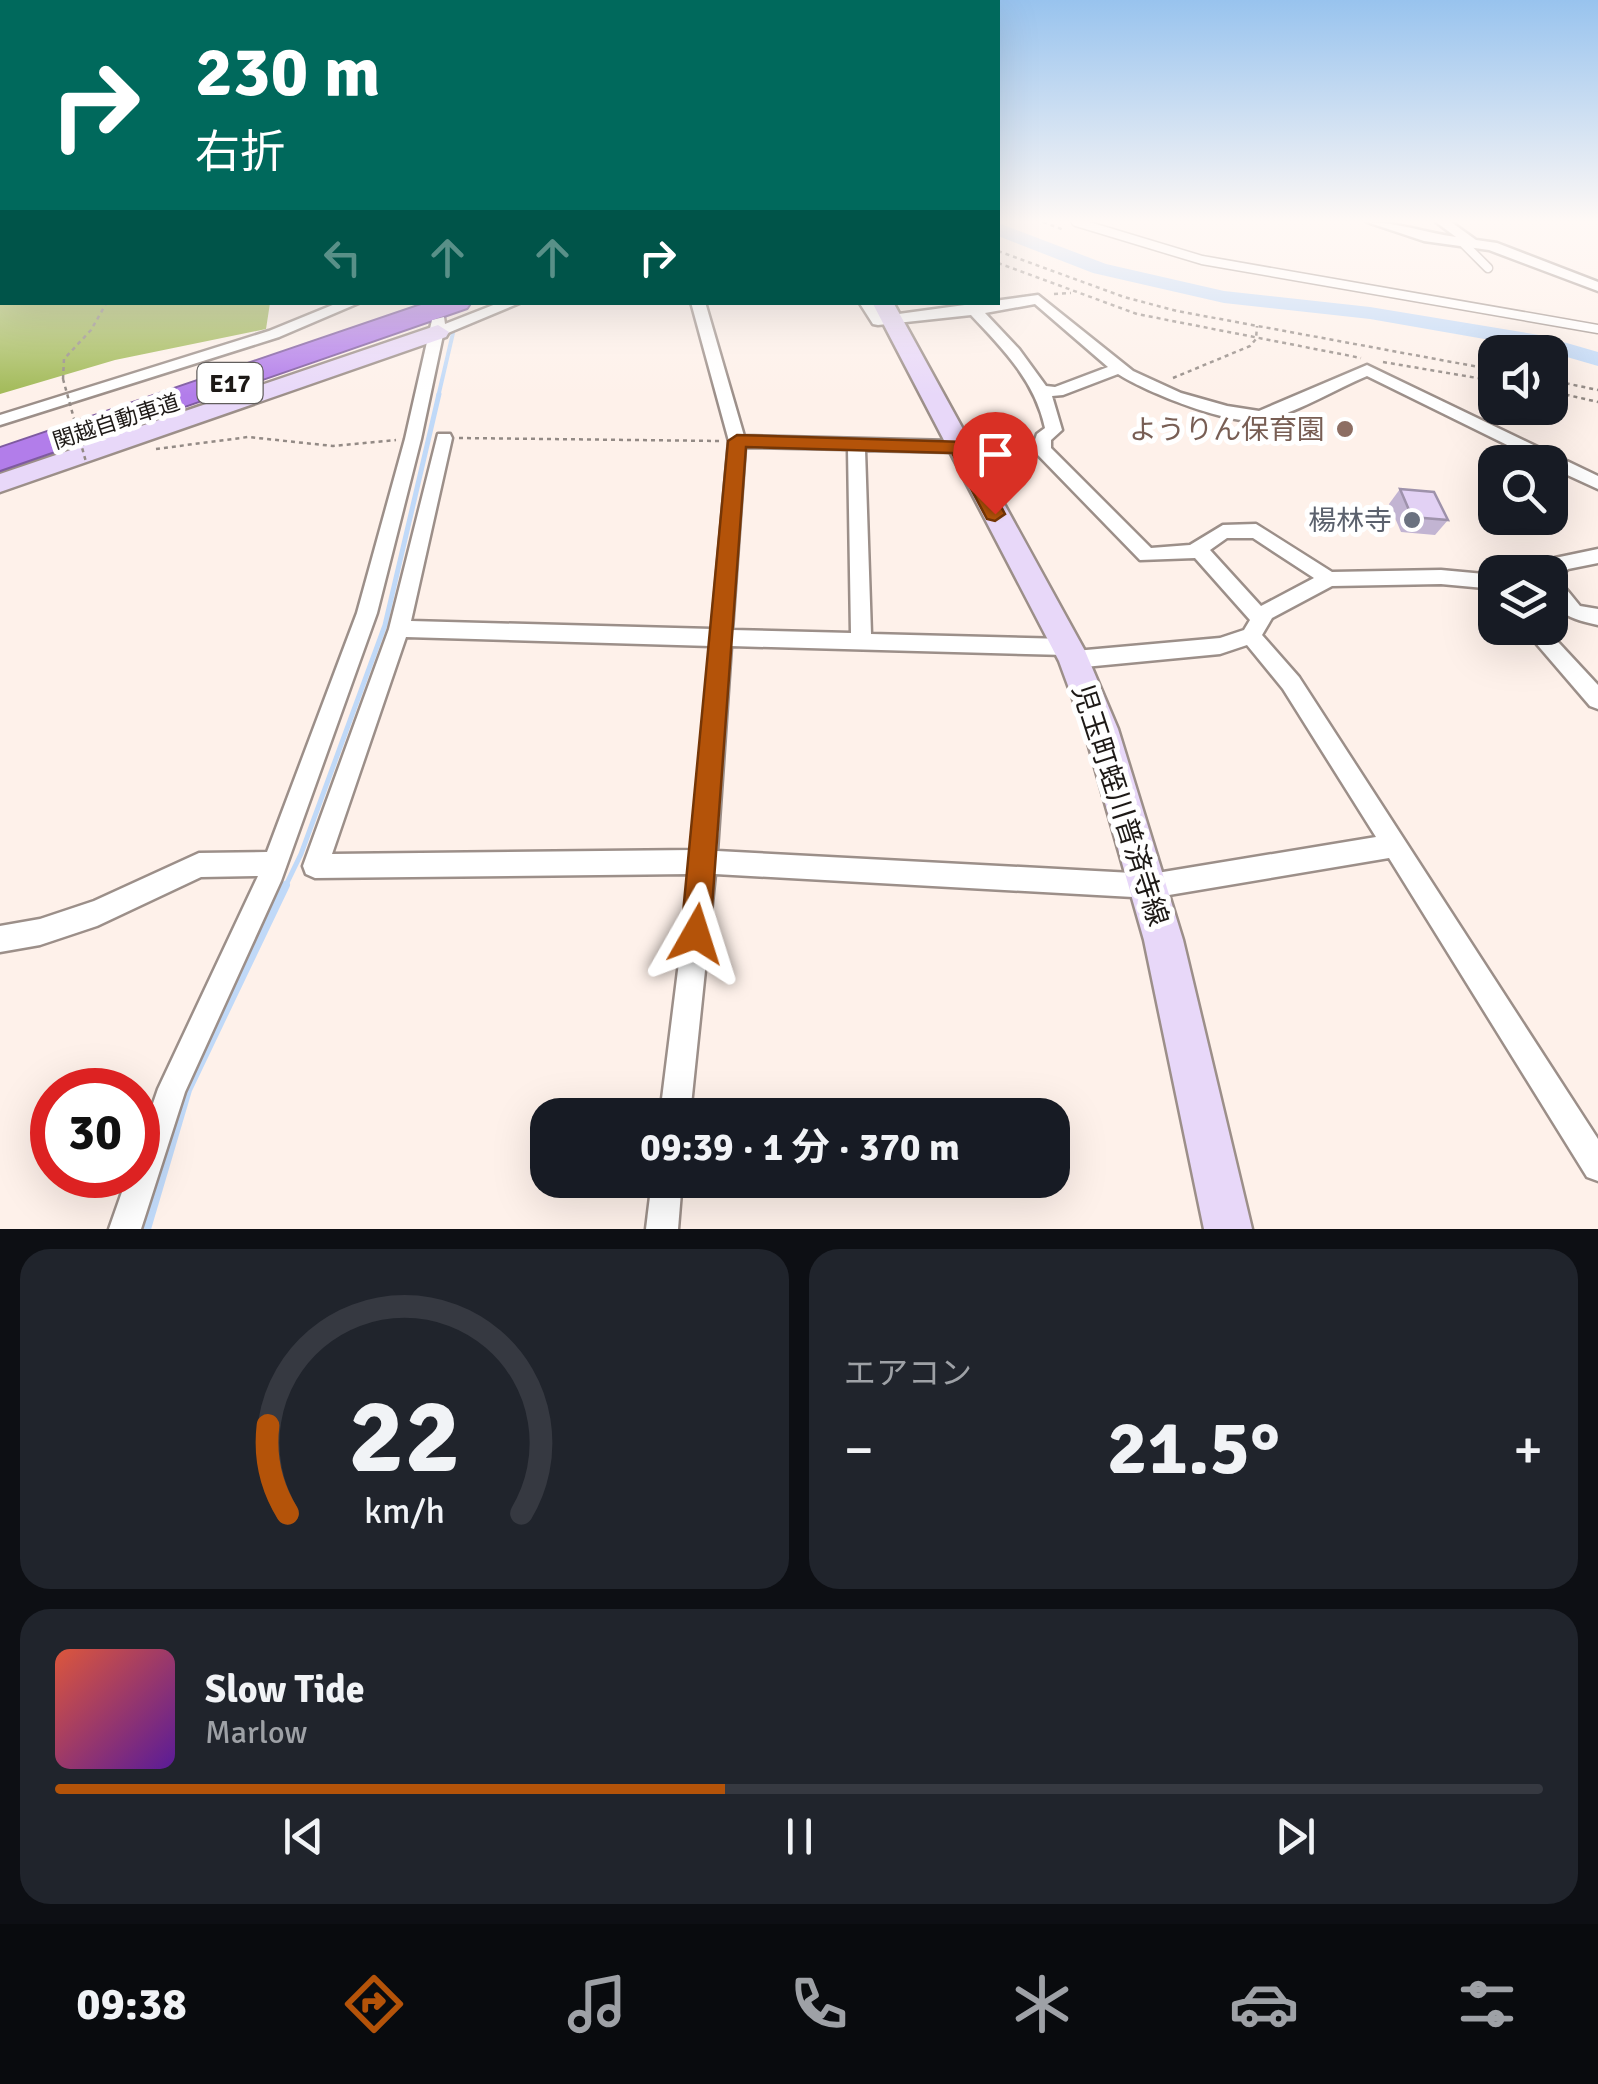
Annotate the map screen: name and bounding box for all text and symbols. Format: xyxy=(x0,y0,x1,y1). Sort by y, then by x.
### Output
text: 230 m xyxy=(195,29,380,115)
icon: right xyxy=(30,40,160,170)
text: 右折 xyxy=(195,125,285,180)
icon: left xyxy=(315,230,370,285)
icon: ahead xyxy=(420,230,475,285)
icon: ahead xyxy=(525,230,580,285)
icon: right xyxy=(630,230,685,285)
map controls xyxy=(1478,335,1568,645)
button: sound xyxy=(1478,335,1568,425)
road number: E17 xyxy=(198,363,262,403)
street label: 関越自動車道 xyxy=(49,388,183,455)
pin xyxy=(953,412,1038,515)
place label: ようりん保育園 xyxy=(1129,413,1325,447)
marker: ようりん保育園 xyxy=(1334,418,1356,440)
icon: arrive xyxy=(968,427,1023,482)
button: search xyxy=(1478,445,1568,535)
place label: 楊林寺 xyxy=(1308,504,1392,538)
marker: 楊林寺 xyxy=(1401,509,1423,531)
button: layers xyxy=(1478,555,1568,645)
street label: 児玉町蛭川普済寺線 xyxy=(1065,680,1175,930)
position arrow xyxy=(644,882,748,986)
speed limit sign: 30 xyxy=(30,1068,160,1198)
text: 09:39 · 1 分 · 370 m xyxy=(640,1124,960,1171)
text: エアコン xyxy=(844,1354,972,1393)
text: 22 xyxy=(348,1373,461,1501)
text: 21.5° xyxy=(1107,1402,1280,1495)
text: − xyxy=(844,1416,874,1484)
text: + xyxy=(1513,1416,1543,1484)
text: km/h xyxy=(364,1489,445,1533)
text: Slow Tide xyxy=(205,1666,365,1713)
text: Marlow xyxy=(205,1713,307,1752)
icon: previous xyxy=(276,1809,331,1864)
icon: pause xyxy=(772,1809,827,1864)
icon: next xyxy=(1268,1809,1323,1864)
icon: directions xyxy=(339,1969,409,2039)
icon: music xyxy=(562,1969,632,2039)
icon: phone xyxy=(784,1969,854,2039)
icon: climate xyxy=(1007,1969,1077,2039)
icon: car xyxy=(1229,1969,1299,2039)
icon: filters xyxy=(1452,1969,1522,2039)
text: 09:38 xyxy=(76,1977,187,2032)

